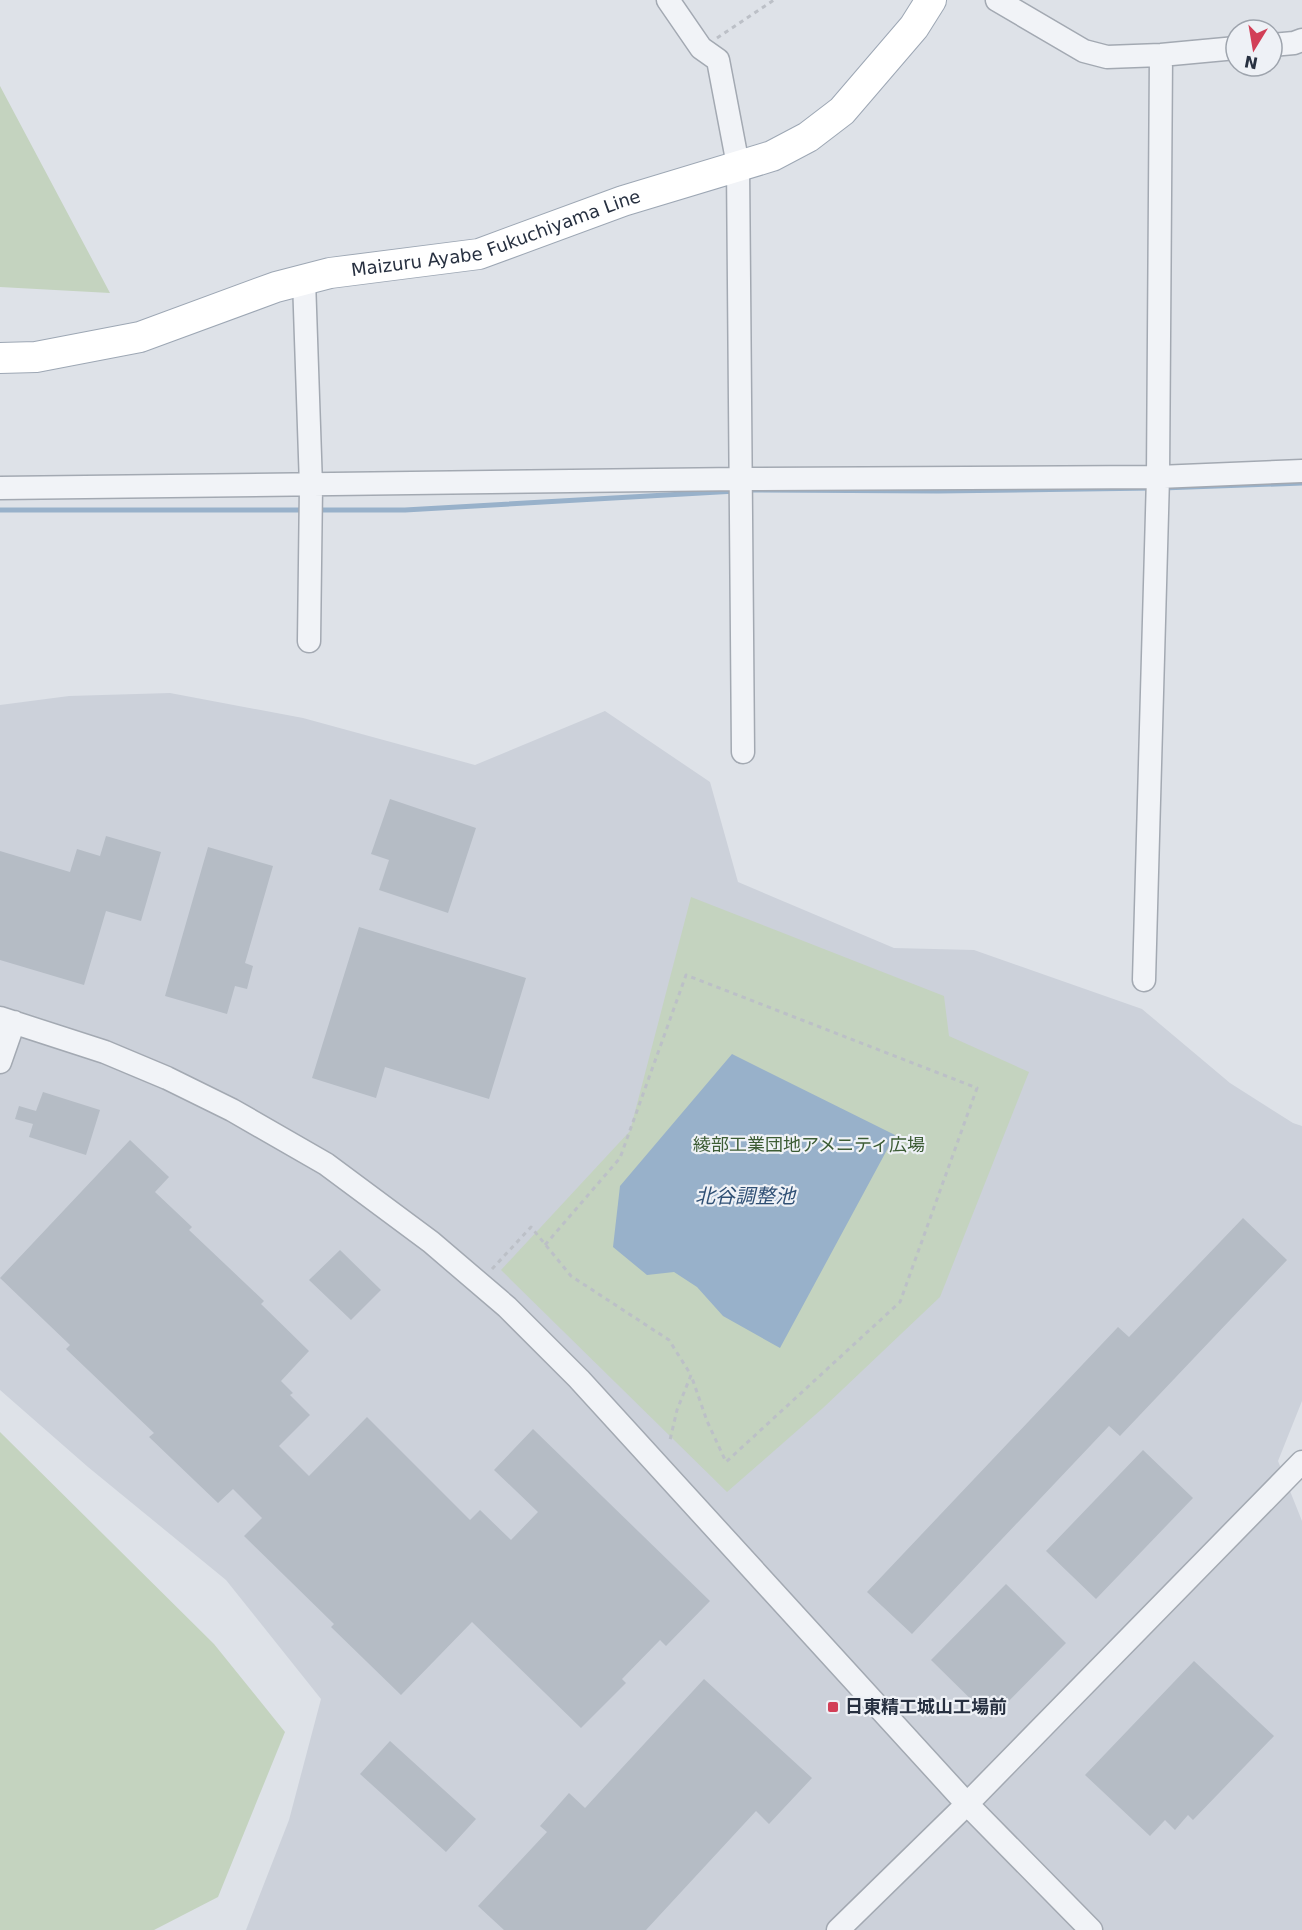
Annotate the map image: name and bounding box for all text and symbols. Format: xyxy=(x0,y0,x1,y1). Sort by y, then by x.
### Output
north arrow xyxy=(1224,18,1284,78)
text: N xyxy=(1243,52,1260,73)
street label: Maizuru Ayabe Fukuchiyama Line xyxy=(350,185,643,280)
park label: 綾部工業団地アメニティ広場 xyxy=(693,1134,925,1155)
water label: 北谷調整池 xyxy=(695,1184,797,1208)
place label: 日東精工城山工場前 xyxy=(845,1696,1007,1717)
marker: 日東精工城山工場前 xyxy=(826,1700,840,1714)

